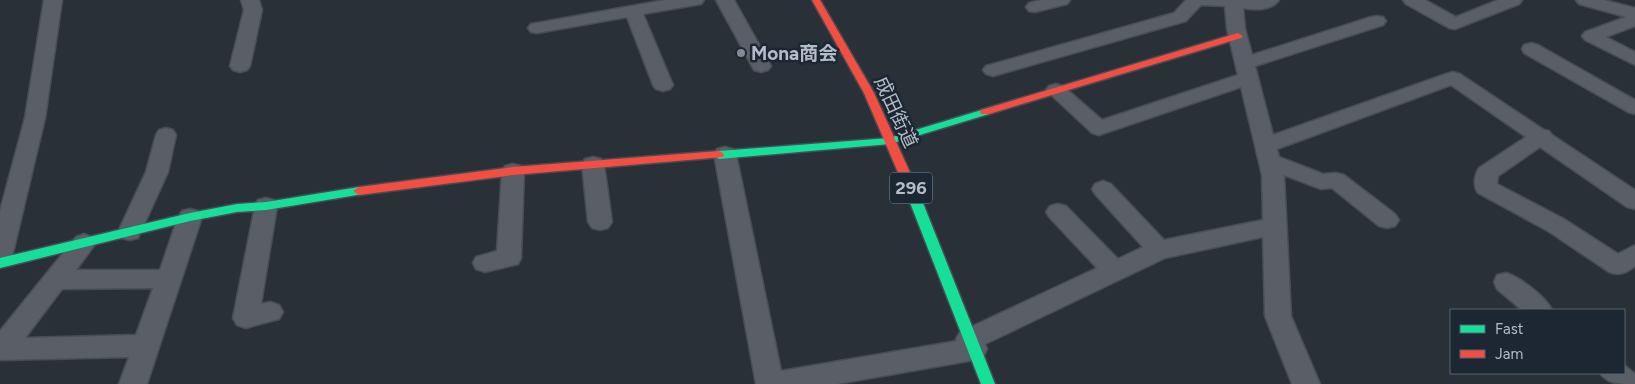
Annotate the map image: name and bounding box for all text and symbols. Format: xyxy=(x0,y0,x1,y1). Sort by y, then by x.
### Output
place label: Mona商会 xyxy=(751,42,837,65)
marker: Mona商会 xyxy=(735,47,747,59)
street label: 成田街道 xyxy=(870,73,922,151)
road number: 296 xyxy=(890,172,932,204)
legend xyxy=(1450,309,1625,374)
text: Fast xyxy=(1495,320,1524,338)
text: Jam xyxy=(1495,345,1523,363)

